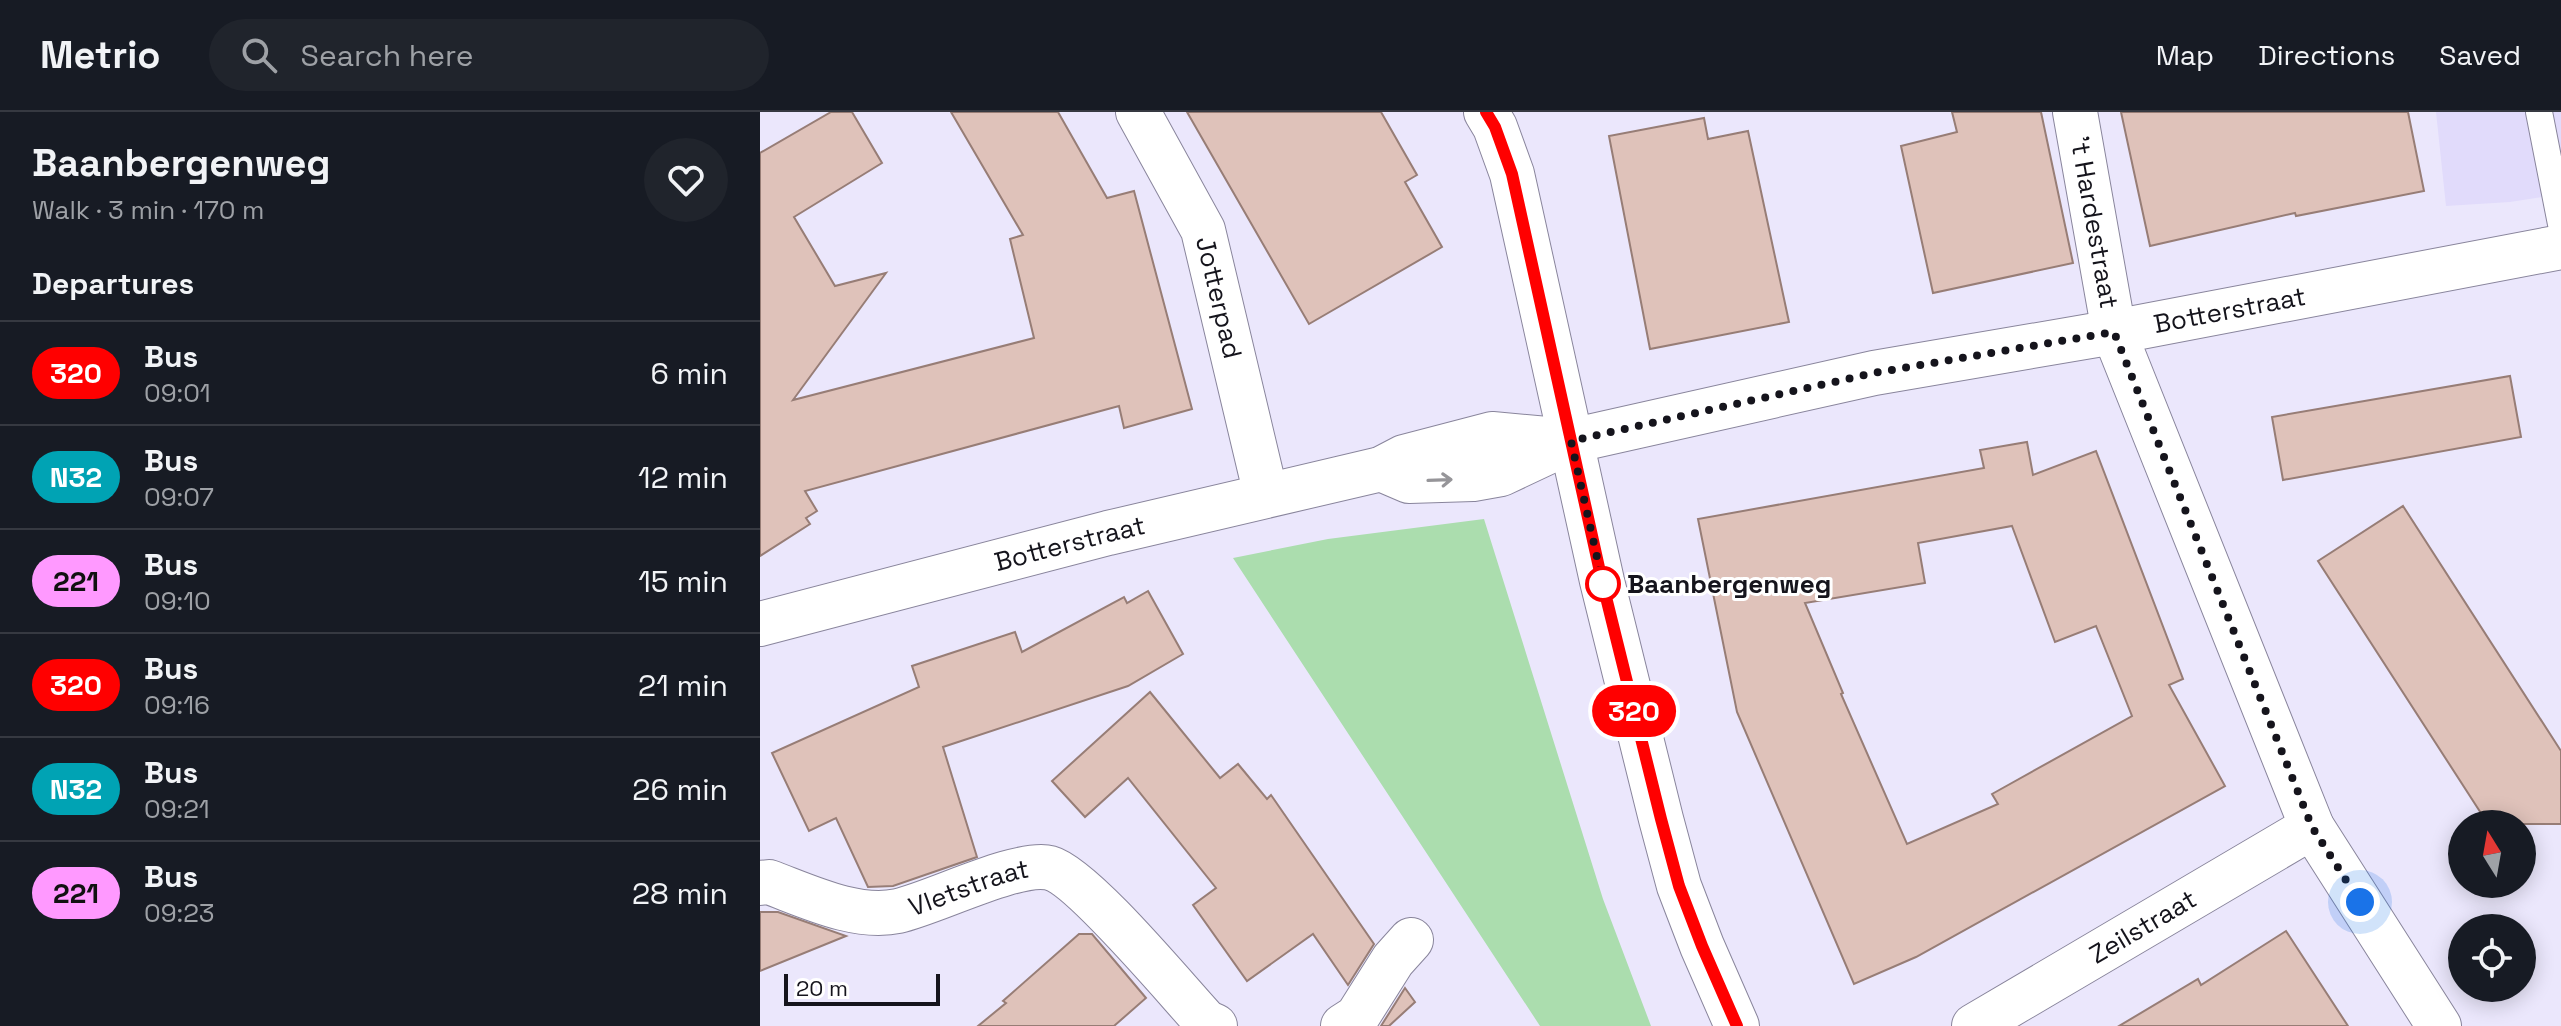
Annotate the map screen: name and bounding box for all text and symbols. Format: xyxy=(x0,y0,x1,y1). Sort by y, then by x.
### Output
search box xyxy=(209,19,769,91)
text: Metrio xyxy=(40,31,161,79)
icon: search xyxy=(237,33,281,77)
text: Search here xyxy=(301,36,473,75)
text: Map xyxy=(2156,37,2214,73)
text: Directions xyxy=(2258,37,2395,73)
text: Saved xyxy=(2439,37,2521,73)
street label: 't Hardestraat xyxy=(2063,133,2127,311)
button: heart xyxy=(644,138,728,222)
text: Baanbergenweg xyxy=(32,139,331,187)
text: Walk · 3 min · 170 m xyxy=(32,193,264,227)
street label: Jotterpad xyxy=(1188,233,1250,362)
text: Departures xyxy=(32,264,194,303)
street label: Botterstraat xyxy=(2151,279,2309,341)
text: Bus xyxy=(144,337,198,376)
text: 6 min xyxy=(650,354,728,393)
text: 320 xyxy=(50,355,102,391)
text: 09:01 xyxy=(144,376,211,410)
text: Bus xyxy=(144,441,198,480)
text: 12 min xyxy=(638,458,728,497)
text: N32 xyxy=(50,459,102,495)
one-way arrow xyxy=(1426,472,1453,487)
text: 09:07 xyxy=(144,480,214,514)
street label: Botterstraat xyxy=(991,508,1148,579)
text: Bus xyxy=(144,545,198,584)
text: 15 min xyxy=(638,562,728,601)
text: 221 xyxy=(53,563,99,599)
marker: Baanbergenweg xyxy=(1586,567,1620,601)
place label: Baanbergenweg xyxy=(1627,567,1831,601)
text: 09:10 xyxy=(144,584,211,618)
text: Bus xyxy=(144,649,198,688)
text: 21 min xyxy=(638,666,728,705)
text: 320 xyxy=(50,667,102,703)
line badge: 320 xyxy=(1588,685,1680,737)
text: 09:16 xyxy=(144,688,210,722)
text: 320 xyxy=(1608,693,1660,729)
text: Bus xyxy=(144,753,198,792)
text: 26 min xyxy=(632,770,728,809)
text: N32 xyxy=(50,771,102,807)
text: 09:21 xyxy=(144,792,210,826)
north arrow xyxy=(2448,810,2536,898)
map controls xyxy=(2448,810,2536,1002)
street label: Vletstraat xyxy=(904,851,1032,924)
text: Bus xyxy=(144,857,198,896)
text: 28 min xyxy=(632,874,728,913)
text: 221 xyxy=(53,875,99,911)
street label: Zeilstraat xyxy=(2083,882,2203,971)
your location xyxy=(2340,882,2380,922)
text: 09:23 xyxy=(144,896,214,930)
button: locate xyxy=(2448,914,2536,1002)
scale bar xyxy=(784,970,940,1006)
text: 20 m xyxy=(796,974,848,1002)

